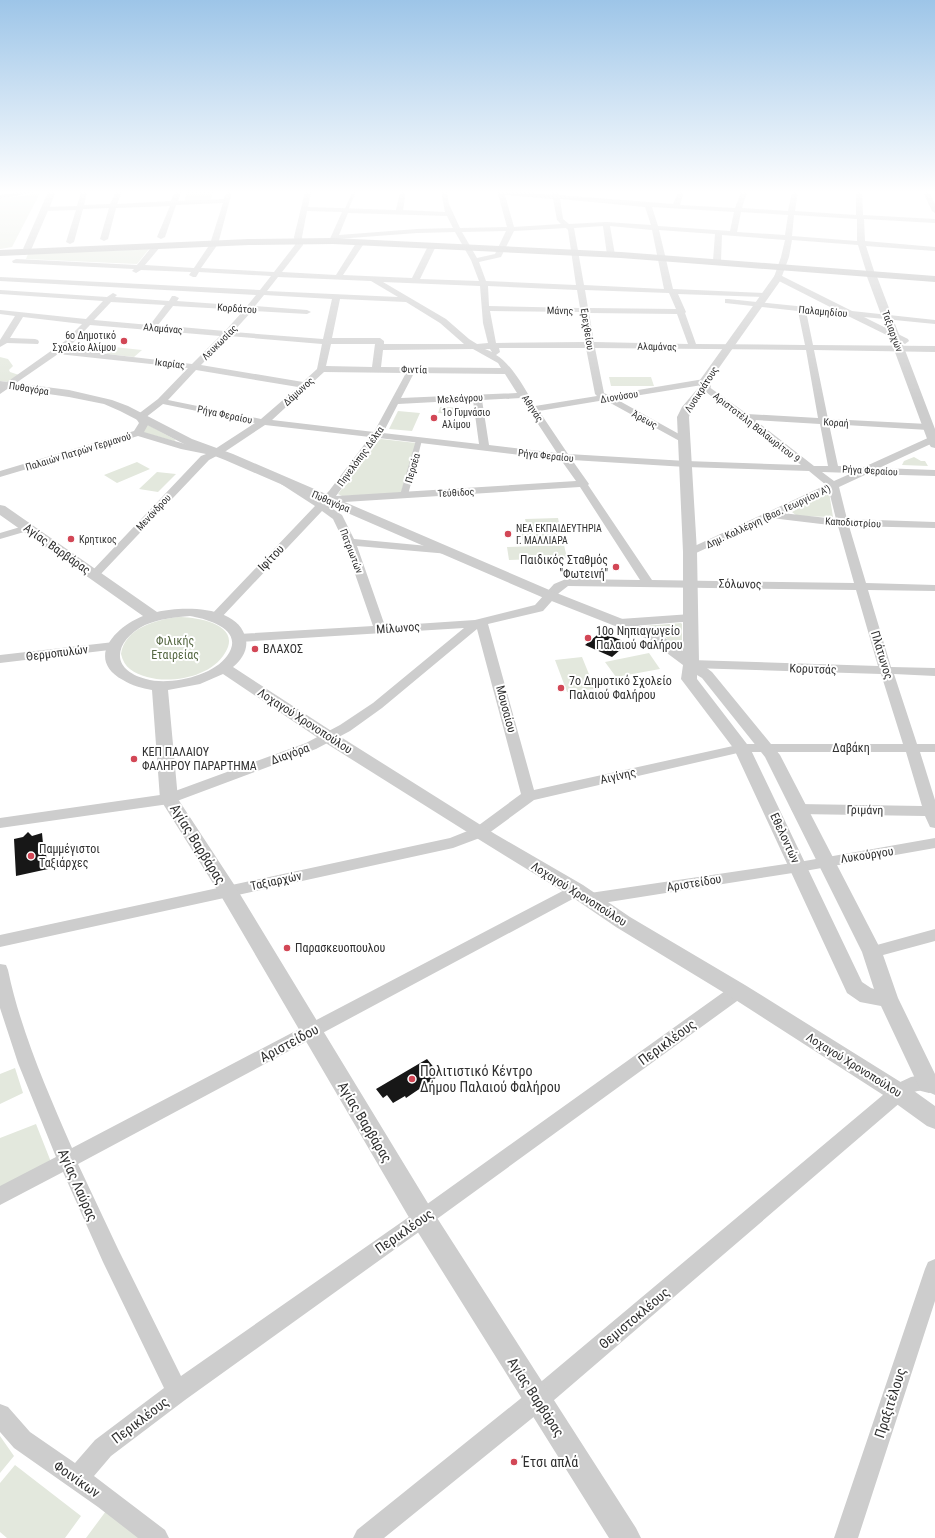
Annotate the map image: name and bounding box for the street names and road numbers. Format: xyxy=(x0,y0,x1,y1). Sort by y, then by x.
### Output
street label: Κορδάτου xyxy=(217,302,257,315)
street label: Παλαμηδίου xyxy=(798,304,848,319)
street label: Μάνης xyxy=(547,305,574,317)
street label: Ερεχθείου xyxy=(579,307,596,351)
street label: Ταξιαρχών xyxy=(879,309,905,354)
street label: Αλαμάνας xyxy=(143,321,183,337)
street label: Λευκωσίας xyxy=(200,322,240,363)
street label: Αλαμάνας xyxy=(637,341,677,353)
street label: Ικαρίας xyxy=(154,356,186,372)
street label: Φιντία xyxy=(401,364,427,375)
street label: Λυσικράτους xyxy=(683,364,721,415)
street label: Δάμωνος xyxy=(281,375,317,409)
street label: Πυθαγόρα xyxy=(8,380,50,397)
street label: Διονύσου xyxy=(599,388,639,405)
street label: Αριστοτέλη Βαλαωρίτου 9 xyxy=(711,390,802,465)
street label: Μελεάγρου xyxy=(437,392,483,405)
street label: Αθηνάς xyxy=(519,393,545,424)
street label: Ρήγα Φεραίου xyxy=(196,403,254,426)
street label: Άρεως xyxy=(630,408,660,432)
street label: Κοραή xyxy=(823,416,849,429)
street label: Πηνελόπης Δέλτα xyxy=(335,424,387,489)
street label: Παλαιών Πατρών Γερμανού xyxy=(24,430,132,473)
street label: Ρήγα Φεραίου xyxy=(518,447,574,464)
street label: Περσέα xyxy=(403,452,422,484)
street label: Ρήγα Φεραίου xyxy=(842,464,898,477)
street label: Δημ. Καλλέργη (Βασ. Γεωργίου Α') xyxy=(704,483,833,551)
street label: Τεύθιδος xyxy=(437,486,475,500)
street label: Πυθαγόρα xyxy=(310,489,352,514)
street label: Μενάνδρου xyxy=(134,492,173,533)
street label: Καποδιστρίου xyxy=(825,516,881,529)
street label: Αγίας Βαρβάρας xyxy=(21,521,93,577)
street label: Πατριωτών xyxy=(338,527,365,576)
street label: Ιφίτου xyxy=(255,542,287,574)
street label: Σόλωνος xyxy=(718,577,762,591)
street label: Μίλωνος xyxy=(376,619,421,637)
street label: Πλάτωνος xyxy=(868,629,896,681)
street label: Θερμοπυλών xyxy=(25,642,89,664)
street label: Κορυτσάς xyxy=(789,661,837,677)
street label: Μουσαίου xyxy=(493,684,519,734)
street label: Λοχαγού Χρονοπούλου xyxy=(255,685,355,757)
street label: Διαγόρα xyxy=(269,741,311,767)
street label: Δαβάκη xyxy=(832,741,870,755)
street label: Αιγίνης xyxy=(599,765,637,787)
street label: Αγίας Βαρβάρας xyxy=(167,801,229,887)
street label: Γριμάνη xyxy=(846,803,884,817)
street label: Εθελοντών xyxy=(767,811,803,865)
street label: Λυκούργου xyxy=(840,844,895,866)
street label: Λοχαγού Χρονοπούλου xyxy=(529,859,629,929)
street label: Ταξιαρχών xyxy=(249,869,303,894)
street label: Αριστείδου xyxy=(666,872,722,894)
street label: Περικλέους xyxy=(635,1016,699,1068)
street label: Αριστείδου xyxy=(257,1021,321,1065)
street label: Λοχαγού Χρονοπούλου xyxy=(804,1030,904,1100)
street label: Αγίας Βαρβάρας xyxy=(335,1079,395,1165)
street label: Αγίας Λαύρας xyxy=(55,1147,101,1223)
street label: Περικλέους xyxy=(372,1205,436,1257)
street label: Θεμιστοκλέους xyxy=(596,1284,672,1352)
street label: Αγίας Βαρβάρας xyxy=(504,1354,568,1440)
street label: Πραξιτέλους xyxy=(871,1366,909,1440)
street label: Περικλέους xyxy=(108,1393,172,1447)
street label: Φοινίκων xyxy=(51,1457,103,1501)

